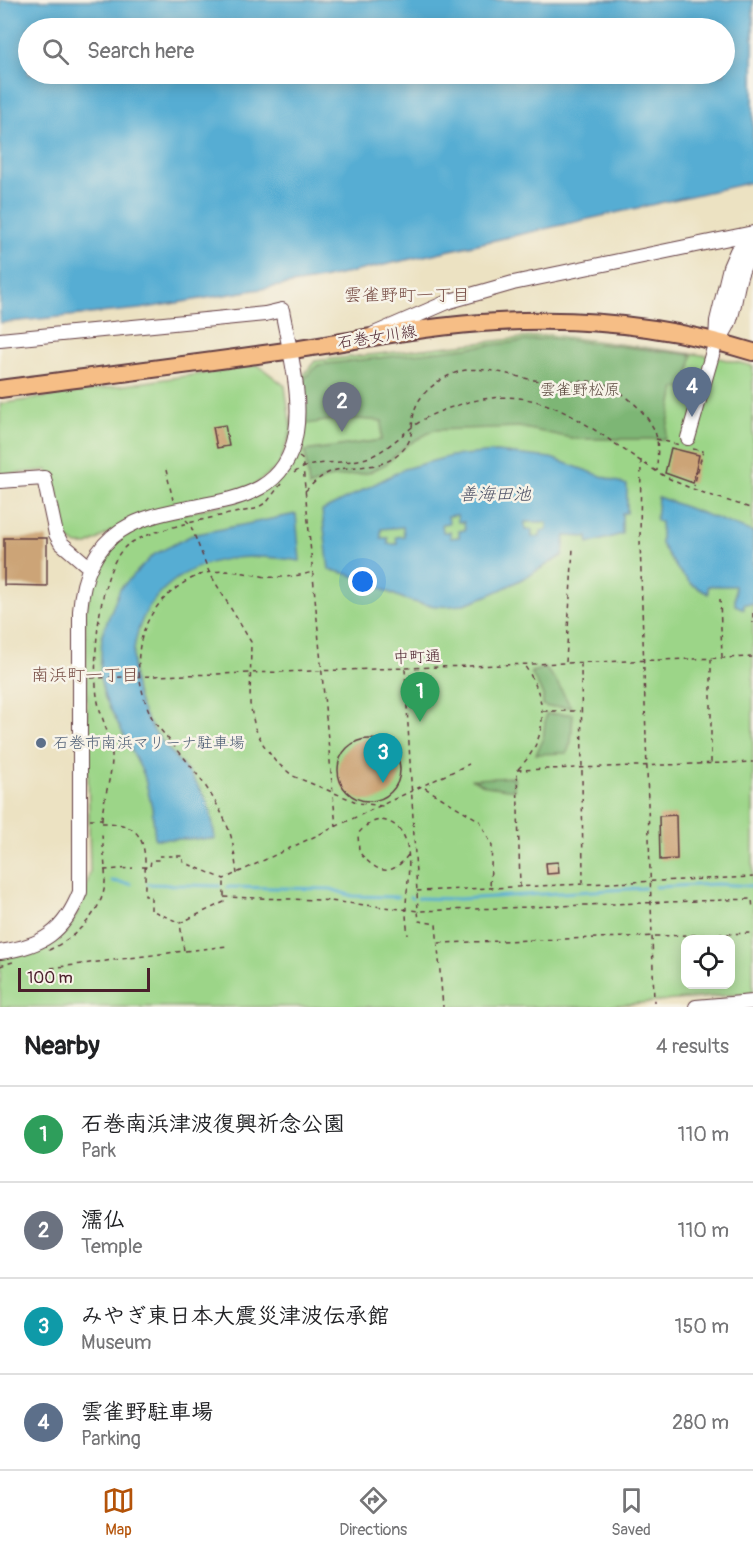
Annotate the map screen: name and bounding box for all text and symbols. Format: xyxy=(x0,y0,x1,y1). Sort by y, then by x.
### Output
search box xyxy=(18,18,735,84)
icon: search xyxy=(39,35,72,68)
text: Search here xyxy=(87,37,194,65)
district label: 雲雀野町一丁目 xyxy=(344,284,470,307)
street label: 石巻女川線 xyxy=(336,321,418,353)
pin: 4 xyxy=(672,368,712,417)
park label: 雲雀野松原 xyxy=(540,380,620,400)
pin: 2 xyxy=(322,382,362,432)
water label: 善海田池 xyxy=(459,483,532,506)
your location xyxy=(348,567,377,596)
street label: 中町通 xyxy=(393,646,441,668)
district label: 南浜町一丁目 xyxy=(31,664,139,687)
pin: 1 xyxy=(400,672,440,722)
place label: 石巻市南浜マリーナ駐車場 xyxy=(53,733,245,753)
pin: 3 xyxy=(364,734,403,783)
marker: 石巻市南浜マリーナ駐車場 xyxy=(34,736,48,750)
map controls xyxy=(681,935,735,989)
button: locate xyxy=(681,935,735,989)
scale bar xyxy=(18,965,150,992)
text: 100 m xyxy=(27,968,73,988)
text: Nearby xyxy=(24,1030,100,1062)
text: 4 results xyxy=(656,1034,729,1059)
text: 石巻南浜津波復興祈念公園 xyxy=(81,1110,345,1138)
text: 1 xyxy=(40,1122,47,1147)
text: 110 m xyxy=(678,1122,729,1147)
text: Park xyxy=(81,1138,116,1163)
text: 濡仏 xyxy=(81,1206,125,1234)
text: 2 xyxy=(38,1218,49,1243)
text: 110 m xyxy=(678,1218,729,1243)
text: Temple xyxy=(81,1234,142,1259)
text: みやぎ東日本大震災津波伝承館 xyxy=(81,1302,389,1330)
text: 3 xyxy=(38,1314,49,1339)
text: 150 m xyxy=(675,1314,729,1339)
text: Museum xyxy=(81,1330,151,1355)
text: 雲雀野駐車場 xyxy=(81,1398,213,1426)
text: 4 xyxy=(38,1410,49,1435)
text: 280 m xyxy=(672,1410,729,1435)
text: Parking xyxy=(81,1426,141,1451)
tab: Map xyxy=(102,1484,135,1540)
tab: Directions xyxy=(339,1484,407,1540)
tab: Saved xyxy=(611,1484,651,1540)

